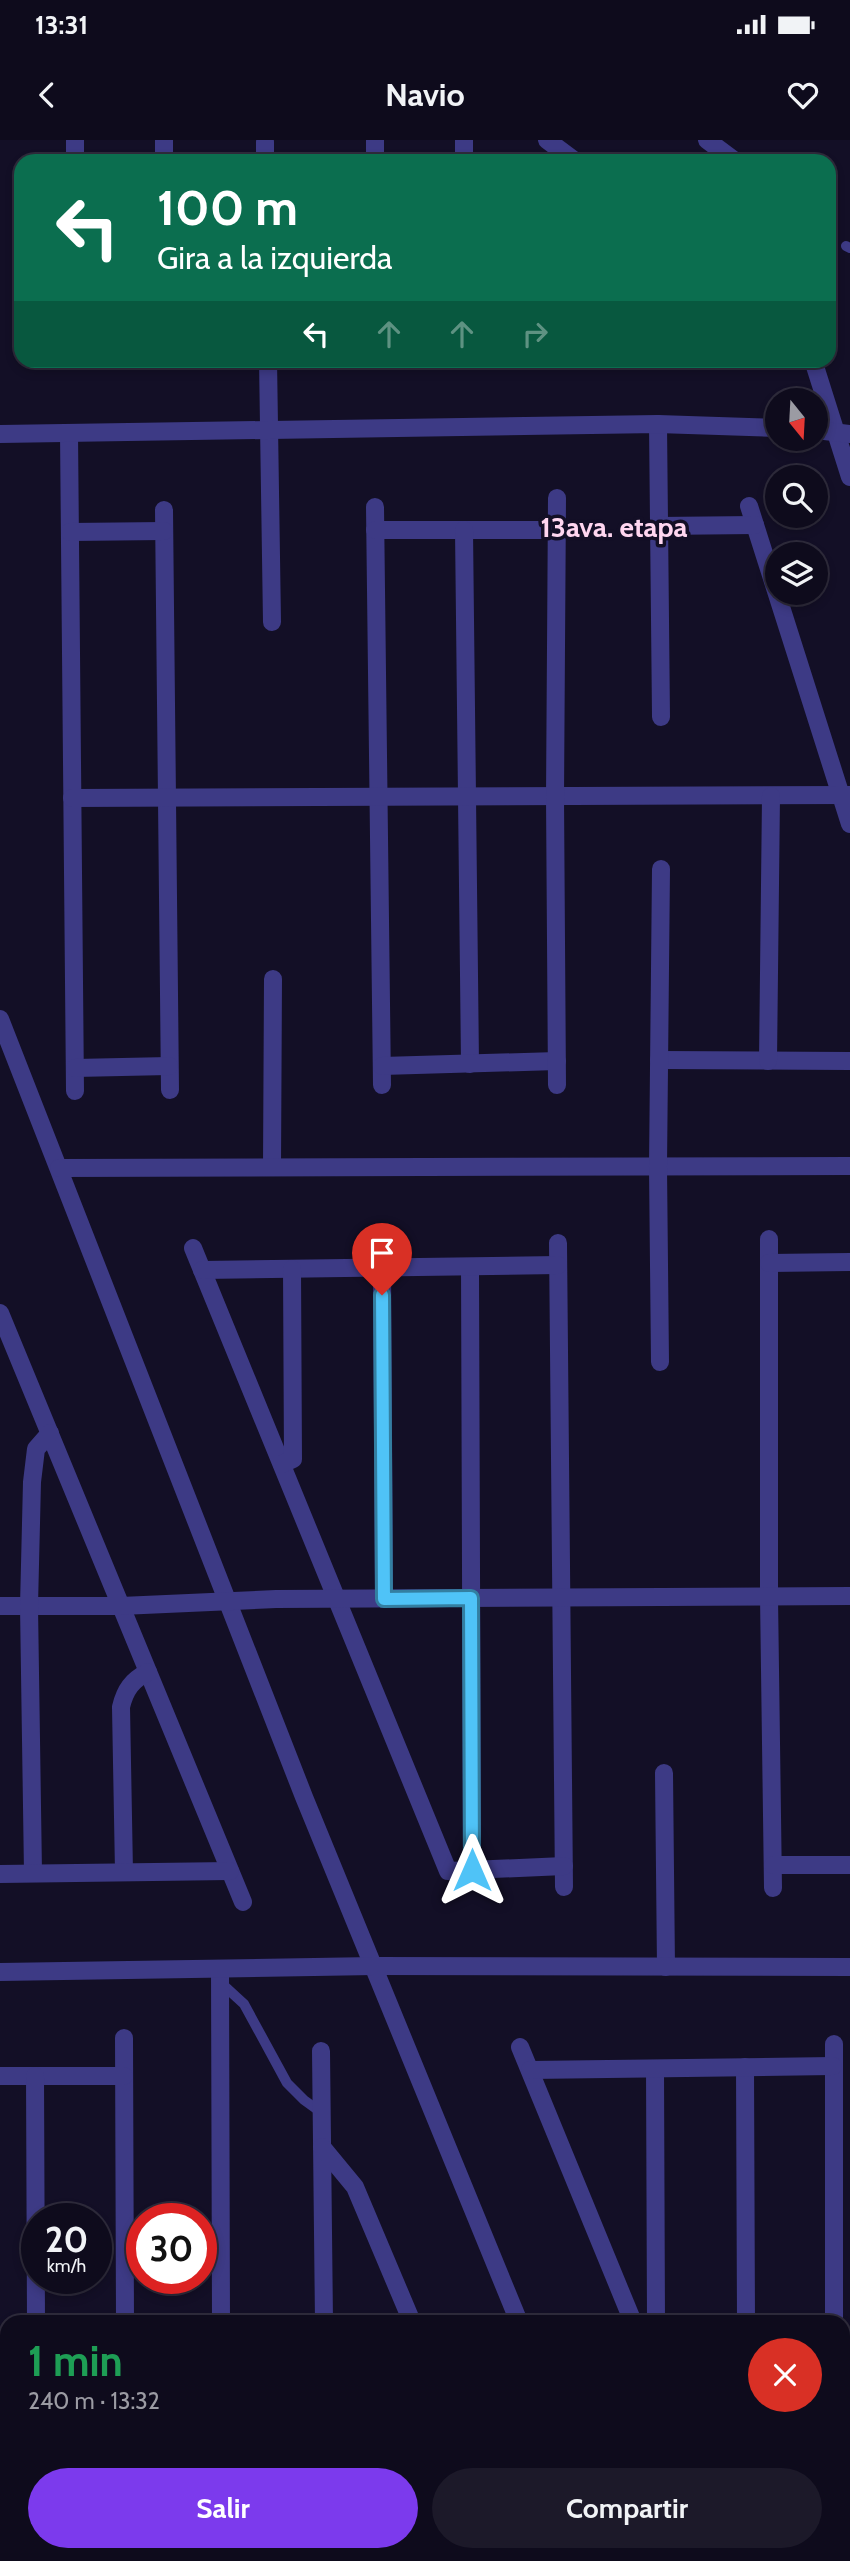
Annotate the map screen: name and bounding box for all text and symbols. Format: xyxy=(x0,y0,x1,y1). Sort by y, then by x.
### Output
text: 13:31 xyxy=(35,9,88,41)
text: Navio xyxy=(385,75,465,114)
icon: back xyxy=(28,76,66,114)
icon: heart xyxy=(784,76,822,114)
text: 100 m xyxy=(157,178,298,237)
icon: left xyxy=(42,182,133,273)
text: Gira a la izquierda xyxy=(157,238,392,277)
icon: left xyxy=(297,315,335,353)
icon: ahead xyxy=(370,315,408,353)
icon: ahead xyxy=(443,315,481,353)
icon: right xyxy=(516,315,554,353)
north arrow xyxy=(765,388,828,452)
map controls xyxy=(765,388,828,605)
button: search xyxy=(765,465,828,528)
district label: 13ava. etapa xyxy=(540,510,688,544)
button: layers xyxy=(765,542,828,605)
pin xyxy=(352,1223,412,1295)
icon: arrive xyxy=(363,1234,401,1272)
position arrow xyxy=(435,1833,509,1907)
speed limit sign: 30 xyxy=(126,2203,217,2294)
text: 20 xyxy=(45,2218,88,2261)
text: km/h xyxy=(47,2255,86,2277)
text: 1 min xyxy=(28,2335,123,2387)
button: close xyxy=(748,2338,822,2412)
text: 240 m · 13:32 xyxy=(28,2387,160,2415)
button: Salir xyxy=(28,2468,418,2548)
button: Compartir xyxy=(432,2468,822,2548)

